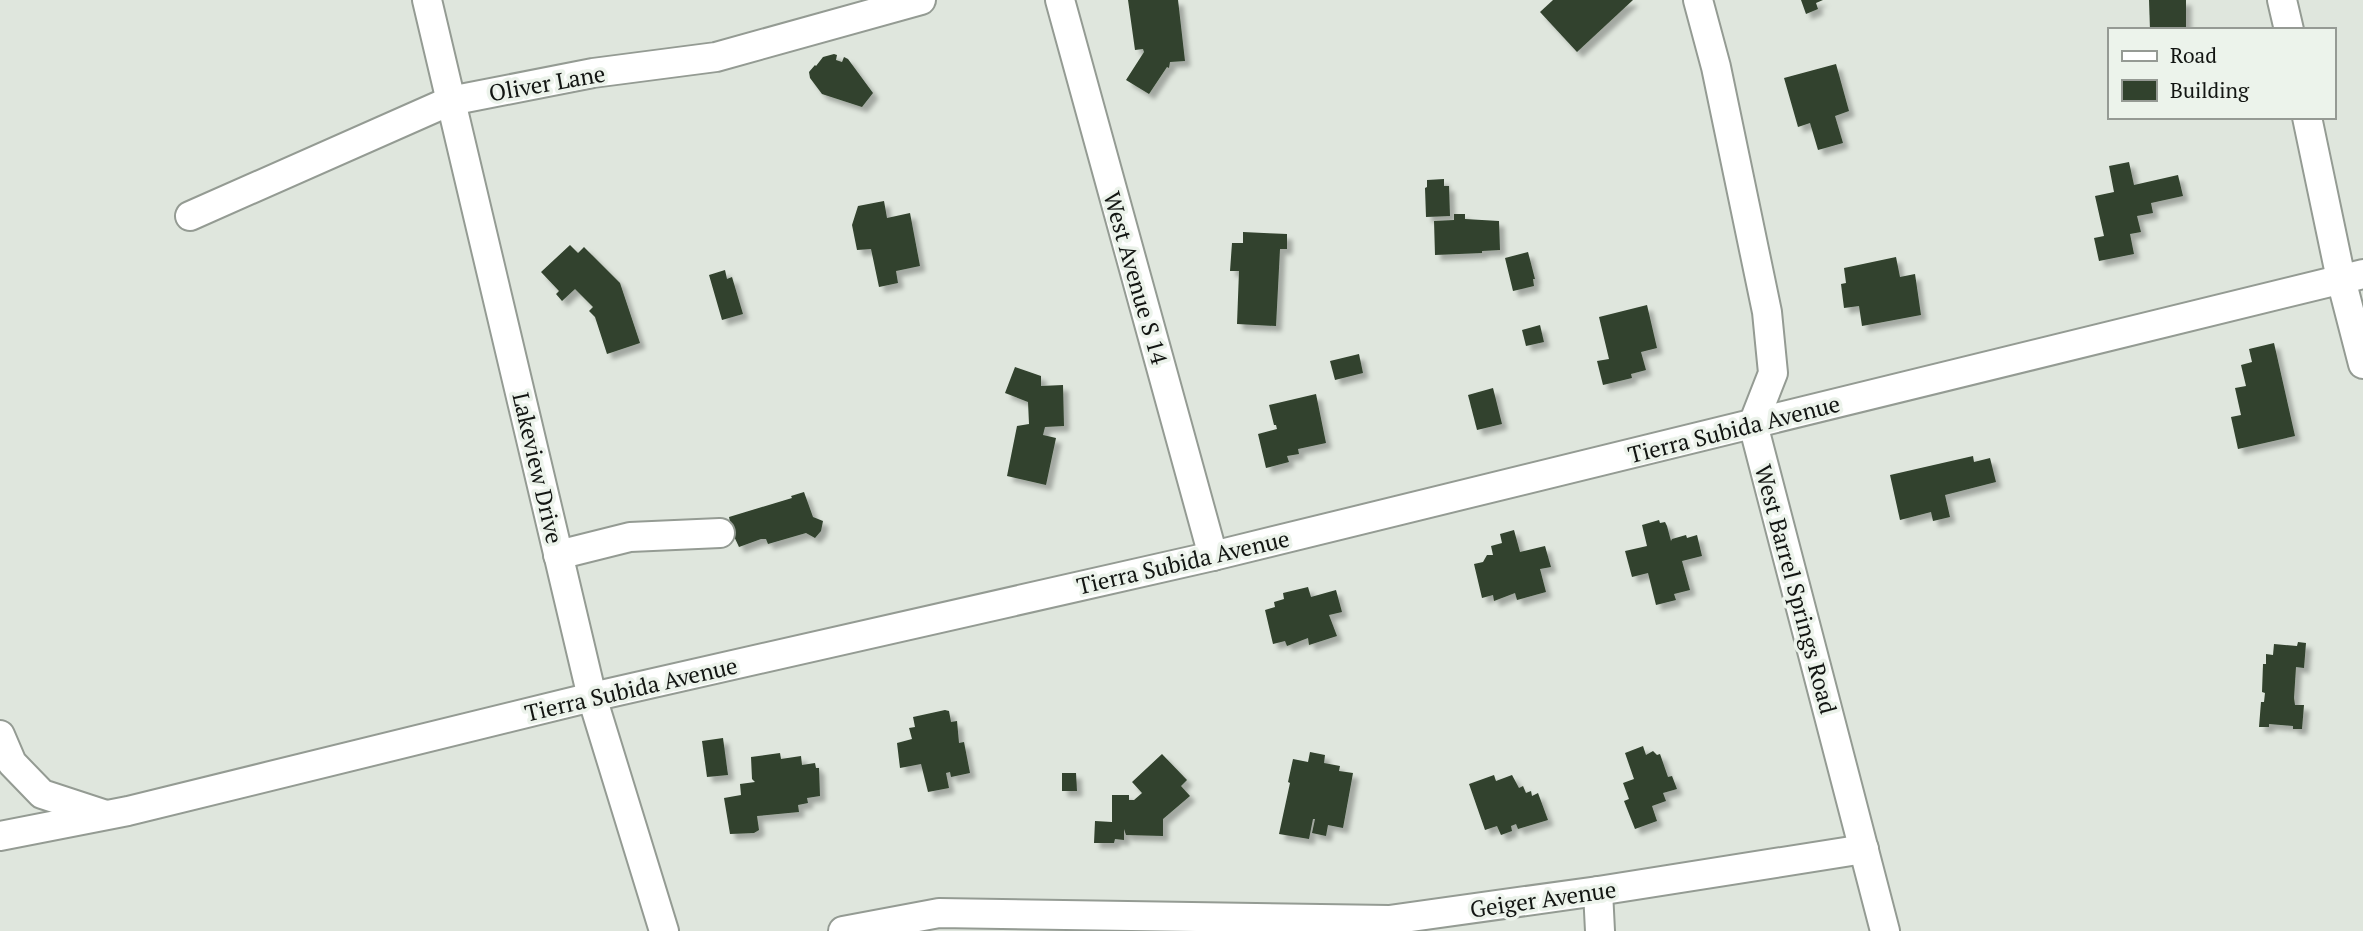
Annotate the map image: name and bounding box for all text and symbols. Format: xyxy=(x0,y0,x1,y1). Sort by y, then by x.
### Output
legend xyxy=(2108,28,2335,119)
text: Road xyxy=(2170,41,2217,69)
street label: Oliver Lane xyxy=(486,58,608,108)
text: Building xyxy=(2170,76,2250,104)
street label: West Avenue S 14 xyxy=(1096,188,1176,369)
street label: Tierra Subida Avenue xyxy=(1625,388,1843,470)
street label: Lakeview Drive xyxy=(506,389,570,547)
street label: West Barrel Springs Road xyxy=(1748,461,1844,717)
street label: Tierra Subida Avenue xyxy=(1074,522,1292,602)
street label: Tierra Subida Avenue xyxy=(522,649,740,729)
street label: Geiger Avenue xyxy=(1468,873,1618,925)

